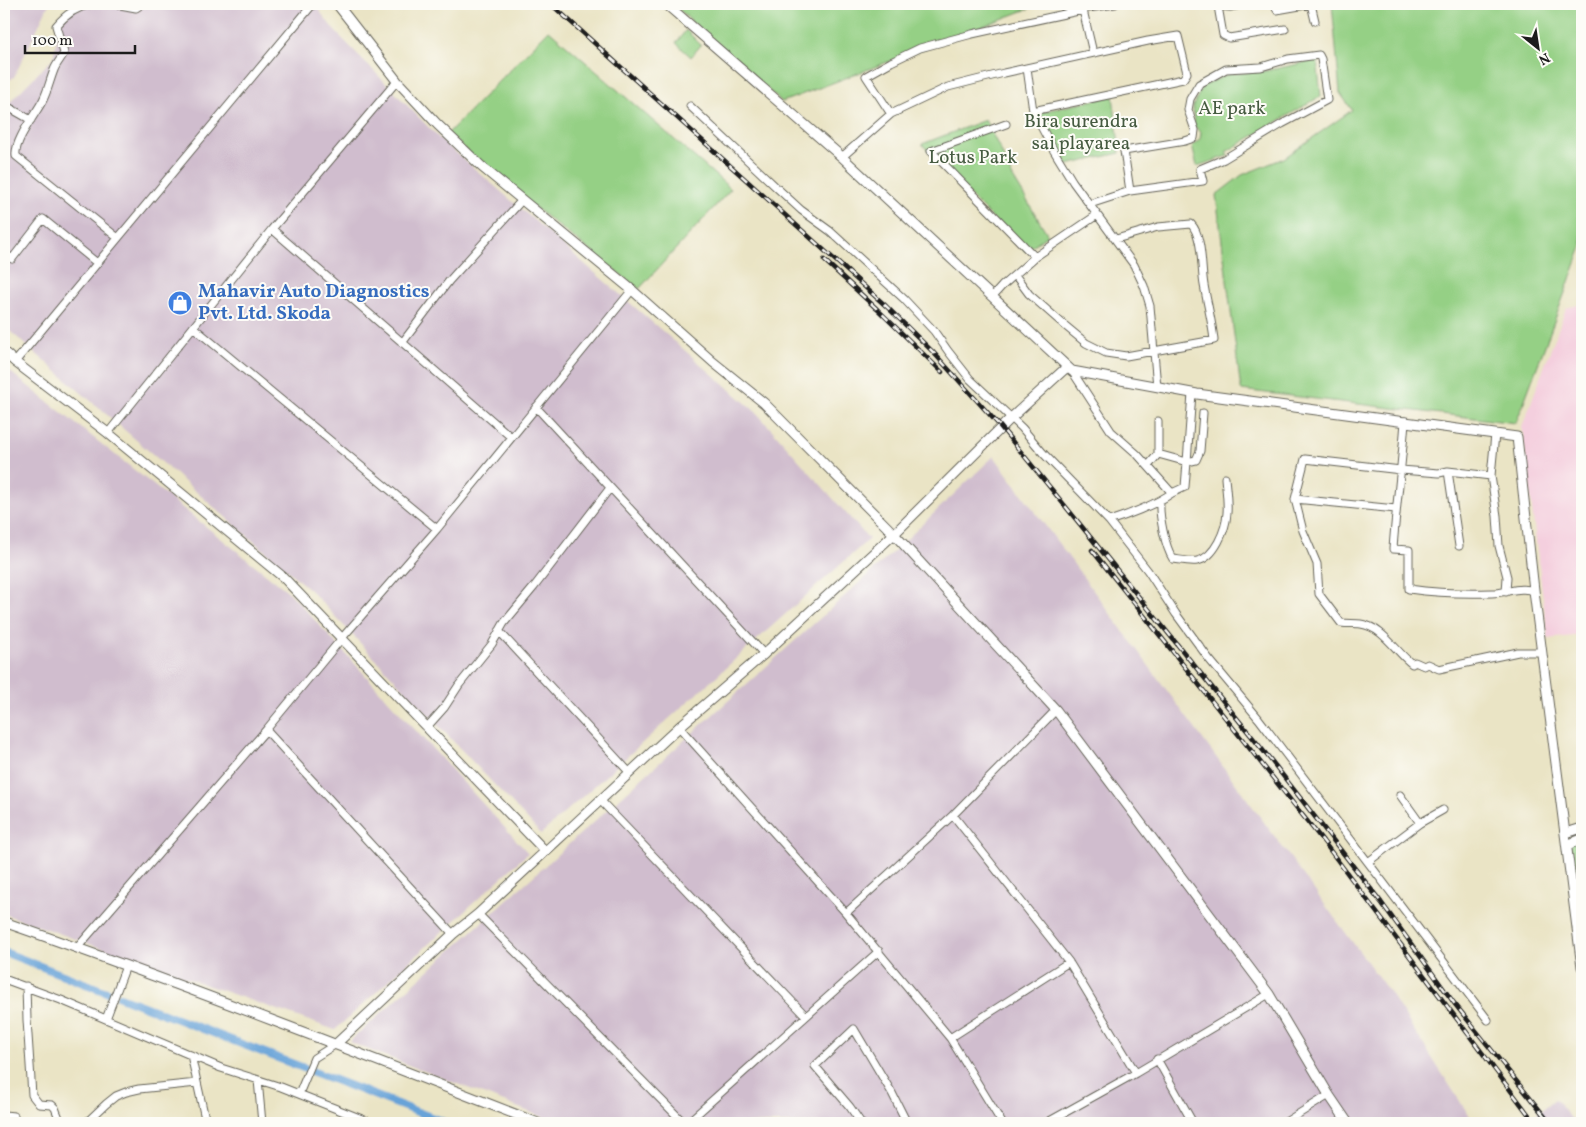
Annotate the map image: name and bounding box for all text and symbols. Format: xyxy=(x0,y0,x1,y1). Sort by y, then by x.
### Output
scale bar xyxy=(25,22,135,54)
north arrow xyxy=(1514,22,1564,72)
text: 100 m xyxy=(32,31,72,52)
text: N xyxy=(1535,47,1553,69)
park label: AE park xyxy=(1198,96,1266,122)
park label: Bira surendra sai playarea xyxy=(1024,109,1138,157)
park label: Lotus Park xyxy=(929,145,1017,171)
place label: Mahavir Auto Diagnostics Pvt. Ltd. Skoda xyxy=(198,279,430,327)
shop icon: Mahavir Auto Diagnostics Pvt. Ltd. Skoda xyxy=(167,290,193,316)

